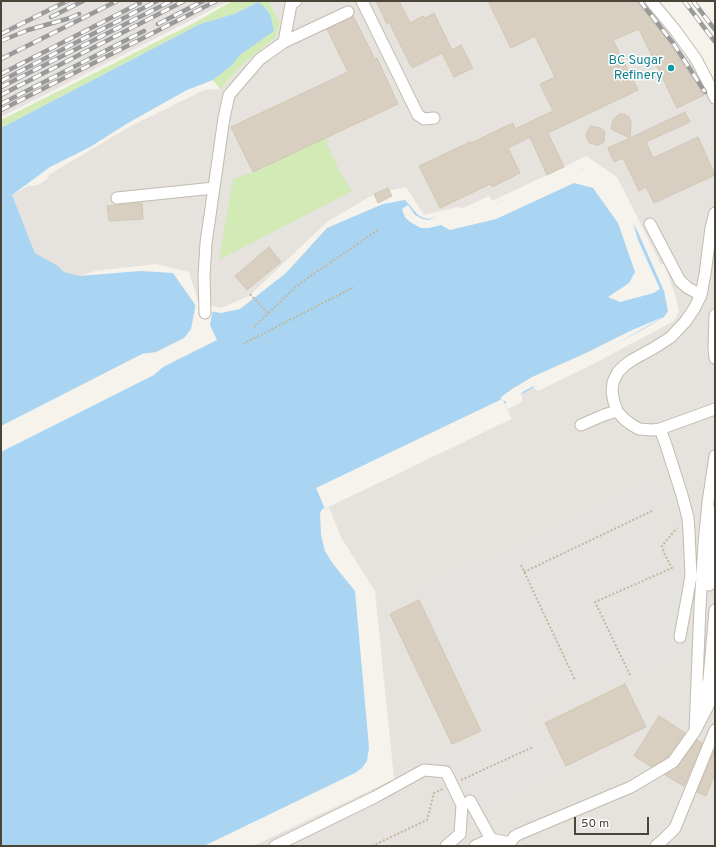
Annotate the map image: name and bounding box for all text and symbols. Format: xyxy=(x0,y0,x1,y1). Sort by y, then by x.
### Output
place label: BC Sugar Refinery xyxy=(609,53,663,84)
marker: BC Sugar Refinery xyxy=(666,63,676,73)
scale bar xyxy=(576,809,651,835)
text: 50 m xyxy=(581,816,609,832)

